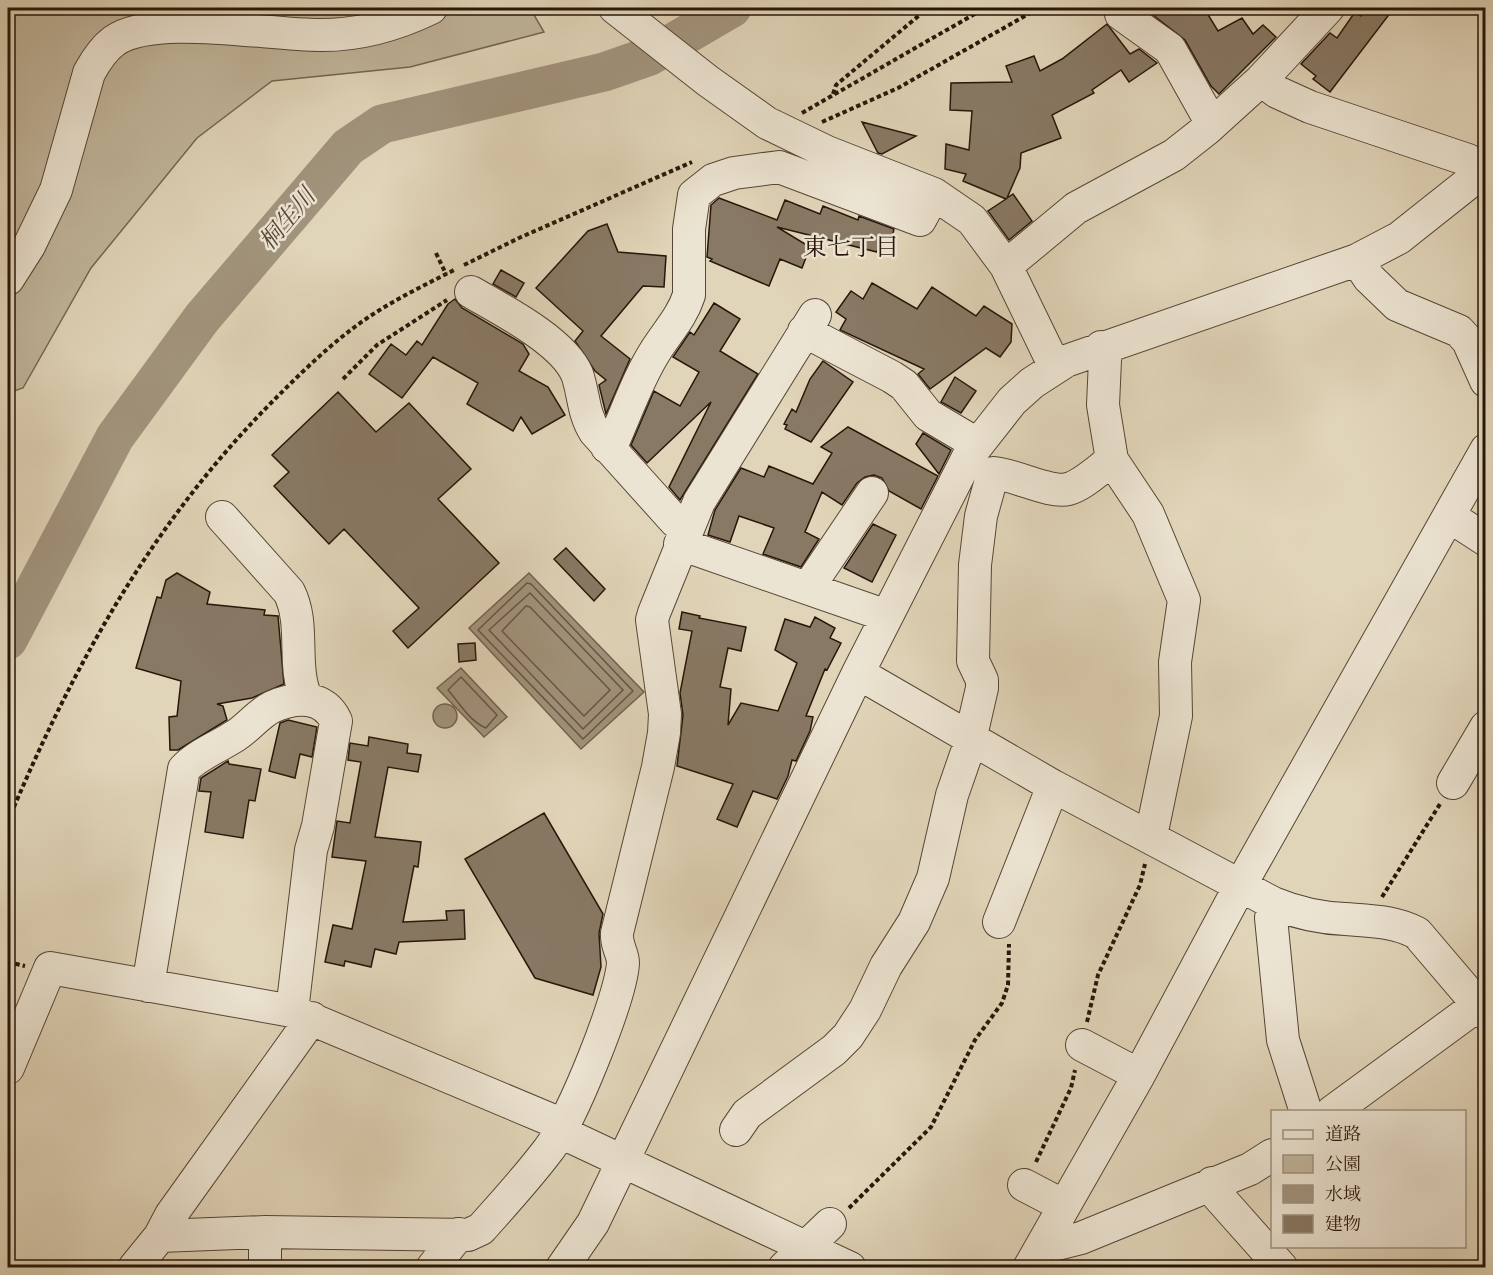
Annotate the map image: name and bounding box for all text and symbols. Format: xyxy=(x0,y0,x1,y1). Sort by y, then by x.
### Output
water label: 桐生川 xyxy=(252,179,327,259)
district label: 東七丁目 xyxy=(803,232,899,266)
legend xyxy=(1271,1110,1466,1248)
text: 道路 xyxy=(1325,1123,1361,1148)
text: 公園 xyxy=(1325,1153,1361,1178)
text: 水域 xyxy=(1325,1183,1361,1208)
text: 建物 xyxy=(1325,1213,1361,1238)

